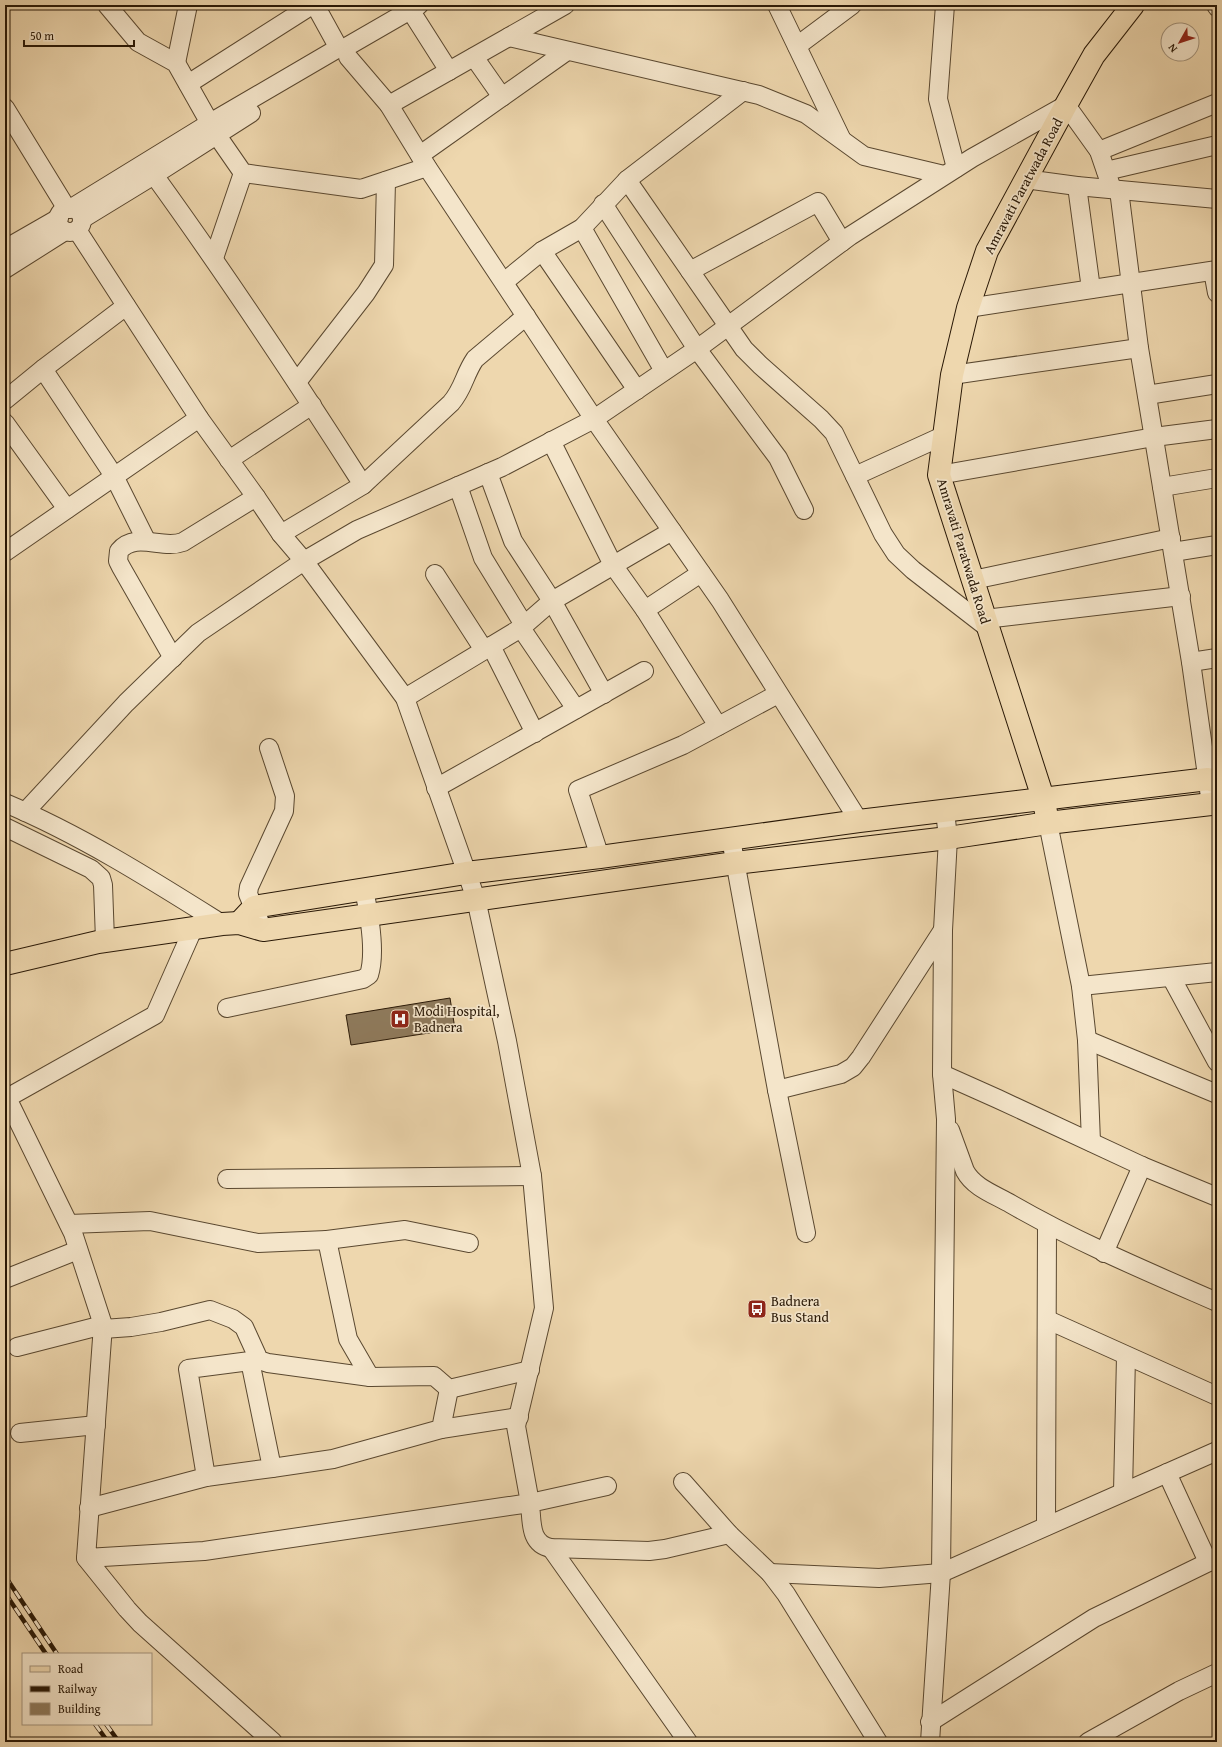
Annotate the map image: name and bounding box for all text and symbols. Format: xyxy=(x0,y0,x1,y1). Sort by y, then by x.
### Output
scale bar xyxy=(24,22,134,48)
north arrow xyxy=(1160,22,1200,62)
text: 50 m xyxy=(30,27,54,44)
text: N xyxy=(1163,40,1181,56)
street label: Amravati Paratwada Road xyxy=(979,114,1068,258)
street label: Amravati Paratwada Road xyxy=(932,476,996,627)
place label: Modi Hospital, Badnera xyxy=(414,1001,499,1037)
hospital icon: Modi Hospital, Badnera xyxy=(389,1008,411,1030)
place label: Badnera Bus Stand xyxy=(771,1291,829,1327)
bus stop icon: Badnera Bus Stand xyxy=(746,1298,768,1320)
legend xyxy=(22,1653,152,1725)
text: Road xyxy=(58,1660,84,1677)
text: Railway xyxy=(58,1680,97,1697)
text: Building xyxy=(58,1700,101,1717)

